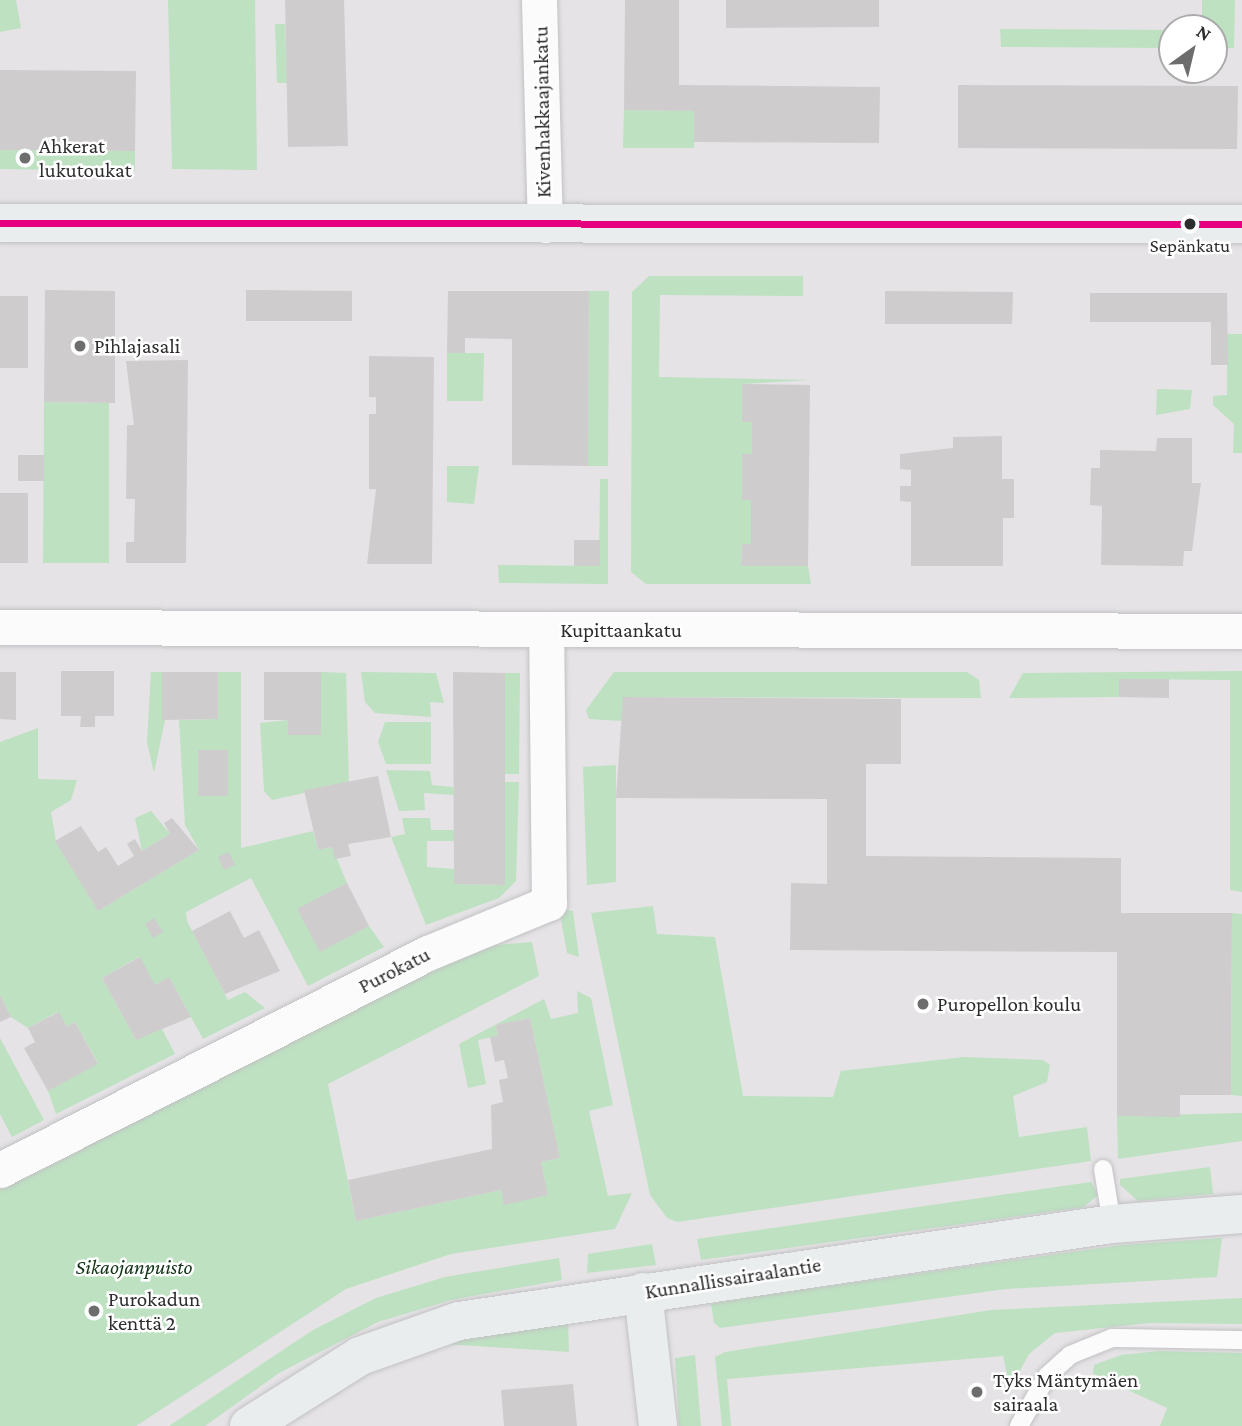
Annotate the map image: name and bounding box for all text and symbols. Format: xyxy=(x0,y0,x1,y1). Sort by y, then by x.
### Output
north arrow xyxy=(1158,14,1228,84)
text: N xyxy=(1193,21,1215,45)
street label: Kivenhakkaajankatu xyxy=(528,26,556,198)
place label: Ahkerat lukutoukat xyxy=(39,133,132,183)
marker: Ahkerat lukutoukat xyxy=(17,150,33,166)
marker: Sepänkatu xyxy=(1183,217,1197,231)
place label: Sepänkatu xyxy=(1150,235,1230,257)
place label: Pihlajasali xyxy=(94,333,180,359)
marker: Pihlajasali xyxy=(72,338,88,354)
street label: Kupittaankatu xyxy=(560,617,682,643)
street label: Purokatu xyxy=(354,941,434,999)
place label: Puropellon koulu xyxy=(937,991,1081,1017)
marker: Puropellon koulu xyxy=(915,996,931,1012)
street label: Kunnallissairaalantie xyxy=(643,1252,823,1304)
park label: Sikaojanpuisto xyxy=(76,1254,192,1280)
place label: Purokadun kenttä 2 xyxy=(108,1286,200,1336)
marker: Purokadun kenttä 2 xyxy=(86,1303,102,1319)
place label: Tyks Mäntymäen sairaala xyxy=(993,1367,1138,1417)
marker: Tyks Mäntymäen sairaala xyxy=(967,1382,987,1402)

